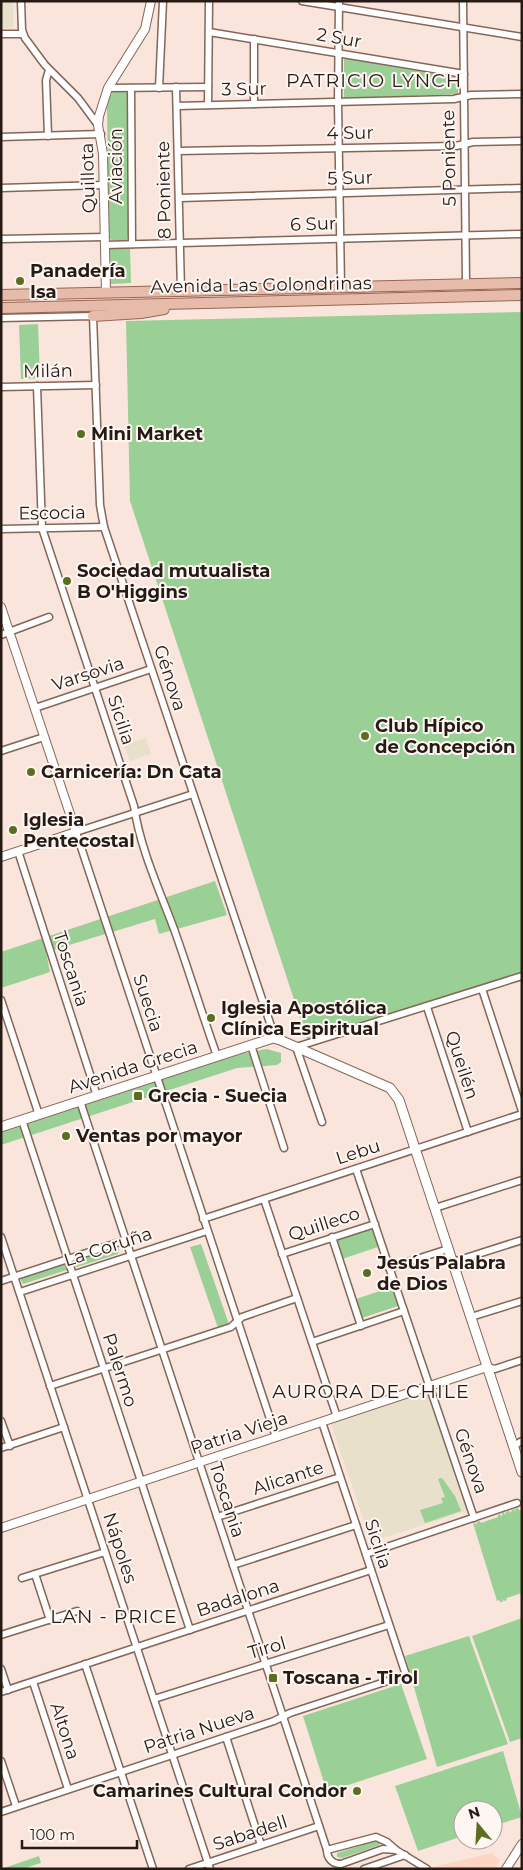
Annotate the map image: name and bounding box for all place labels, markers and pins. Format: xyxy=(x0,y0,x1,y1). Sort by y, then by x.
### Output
place label: Panadería Isa xyxy=(30,260,126,303)
marker: Panadería Isa xyxy=(14,275,26,287)
place label: Mini Market xyxy=(91,423,203,445)
marker: Mini Market xyxy=(75,428,87,440)
place label: Sociedad mutualista B O'Higgins xyxy=(77,560,270,603)
marker: Sociedad mutualista B O'Higgins xyxy=(61,575,73,587)
place label: Club Hípico de Concepción xyxy=(375,715,515,758)
marker: Club Hípico de Concepción xyxy=(359,730,371,742)
place label: Carnicería: Dn Cata xyxy=(41,761,222,783)
marker: Carnicería: Dn Cata xyxy=(25,766,37,778)
place label: Iglesia Pentecostal xyxy=(23,809,135,852)
marker: Iglesia Pentecostal xyxy=(7,824,19,836)
place label: Iglesia Apostólica Clínica Espiritual xyxy=(221,997,387,1040)
marker: Iglesia Apostólica Clínica Espiritual xyxy=(205,1012,217,1024)
place label: Grecia - Suecia xyxy=(148,1085,287,1107)
marker: Grecia - Suecia xyxy=(132,1090,144,1102)
place label: Ventas por mayor xyxy=(75,1125,243,1147)
marker: Ventas por mayor xyxy=(60,1130,72,1142)
place label: Jesús Palabra de Dios xyxy=(376,1252,506,1295)
marker: Jesús Palabra de Dios xyxy=(361,1267,373,1279)
place label: Toscana - Tirol xyxy=(283,1667,418,1689)
marker: Toscana - Tirol xyxy=(267,1672,279,1684)
place label: Camarines Cultural Condor xyxy=(93,1780,347,1802)
marker: Camarines Cultural Condor xyxy=(351,1785,363,1797)

